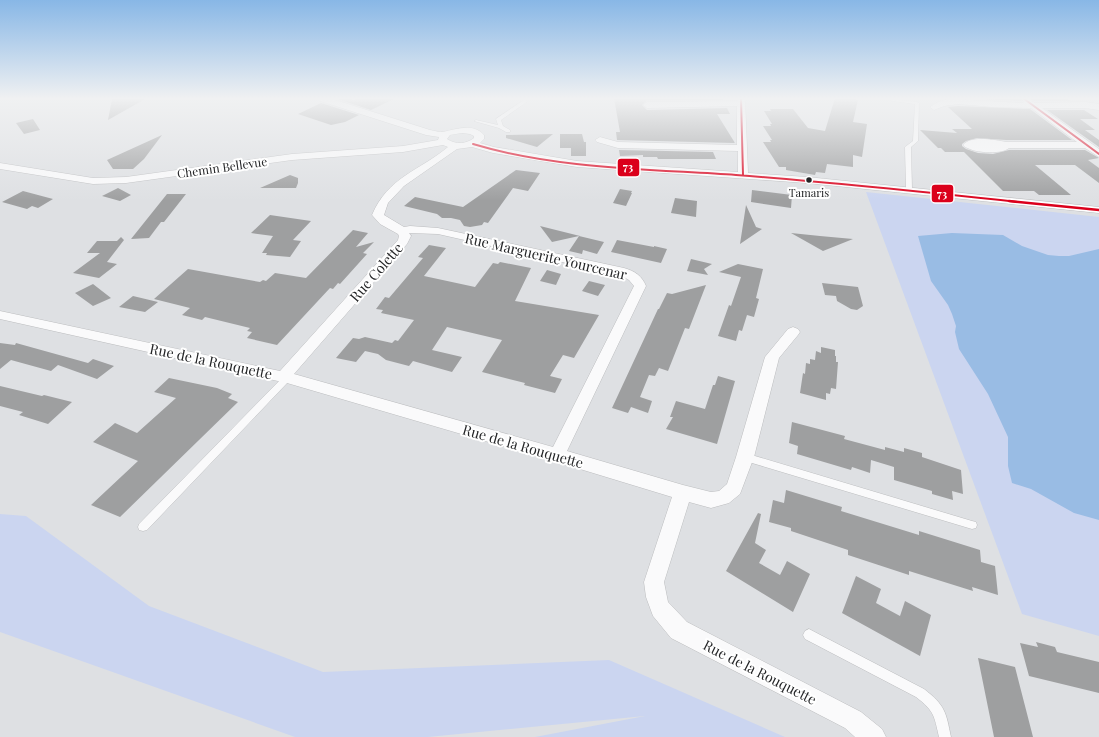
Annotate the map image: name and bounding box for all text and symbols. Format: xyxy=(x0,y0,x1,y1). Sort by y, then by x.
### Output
street label: Chemin Bellevue xyxy=(176,153,268,181)
line badge: 73 xyxy=(617,158,640,177)
text: 73 xyxy=(623,159,633,174)
marker: Tamaris xyxy=(804,175,814,185)
line badge: 73 xyxy=(931,184,954,203)
place label: Tamaris xyxy=(789,185,829,200)
text: 73 xyxy=(937,186,947,201)
street label: Rue Marguerite Yourcenar xyxy=(463,228,630,284)
street label: Rue Colette xyxy=(345,238,407,306)
street label: Rue de la Rouquette xyxy=(148,339,274,383)
street label: Rue de la Rouquette xyxy=(460,420,586,472)
street label: Rue de la Rouquette xyxy=(700,635,820,709)

